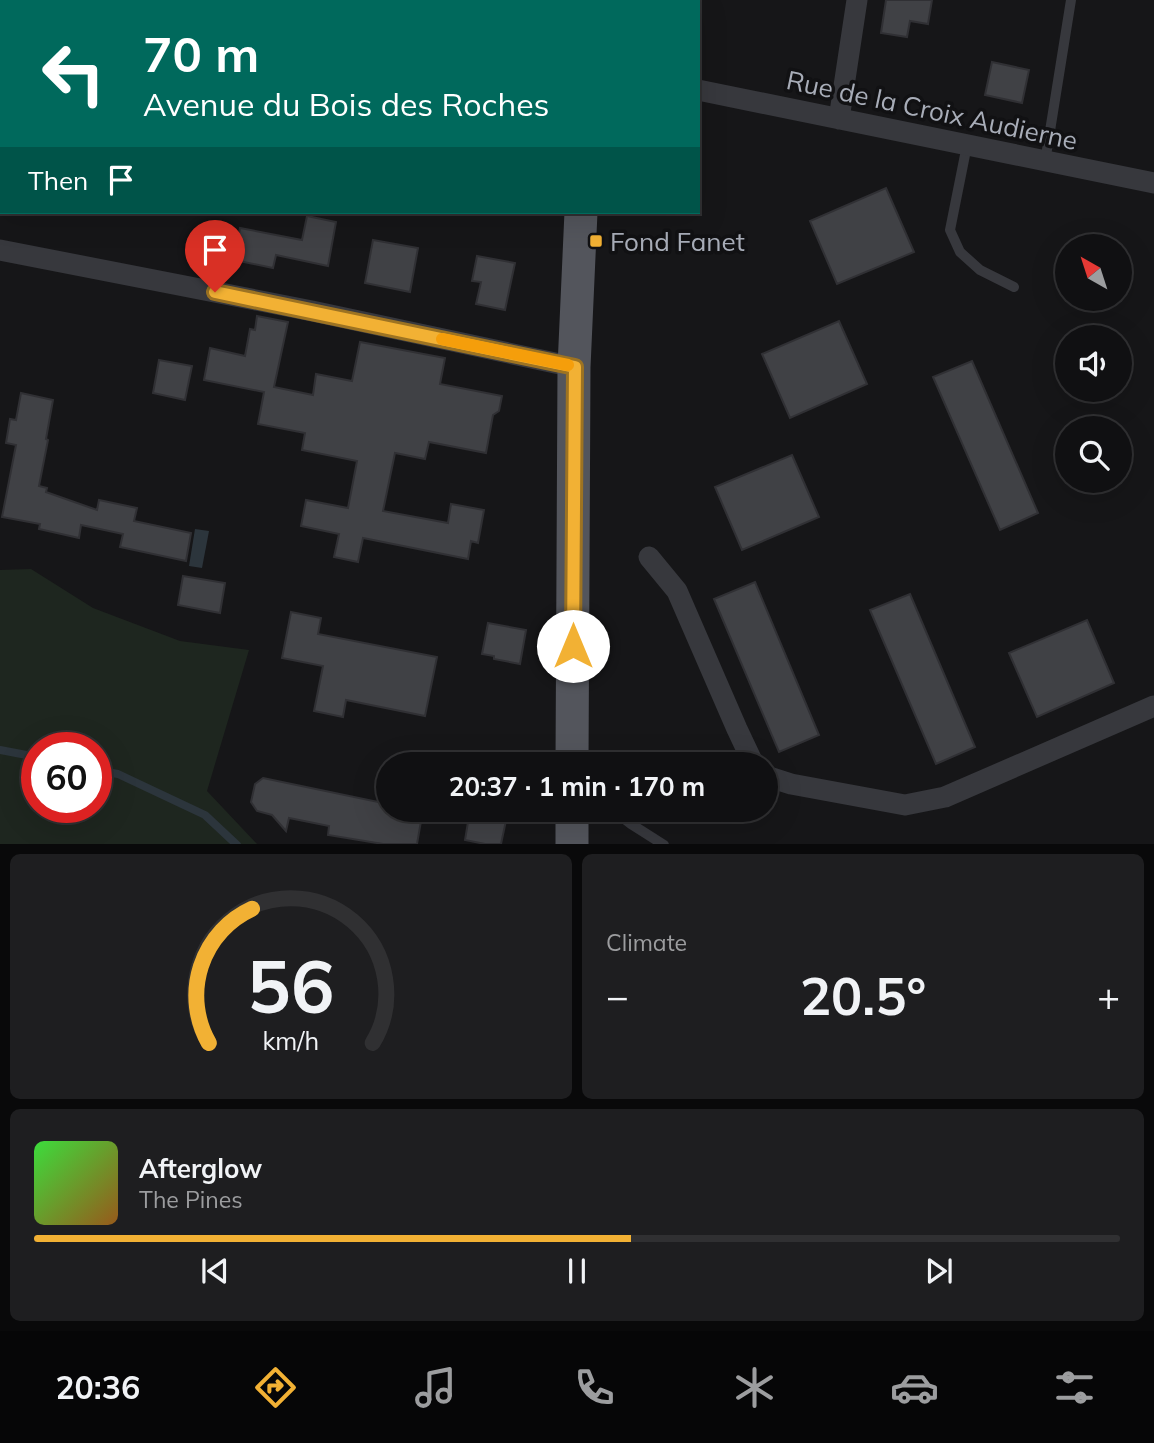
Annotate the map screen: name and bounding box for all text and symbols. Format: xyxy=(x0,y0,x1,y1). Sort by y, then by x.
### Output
text: 70 m xyxy=(143,23,259,84)
icon: left xyxy=(28,28,119,119)
street label: Rue de la Croix Audierne xyxy=(783,63,1081,157)
text: Avenue du Bois des Roches xyxy=(143,84,549,124)
icon: arrive xyxy=(102,161,140,199)
text: Then xyxy=(28,164,88,197)
pin xyxy=(185,220,245,292)
place label: Fond Fanet xyxy=(610,225,745,258)
icon: arrive xyxy=(196,231,234,269)
marker: Fond Fanet xyxy=(588,233,604,249)
north arrow xyxy=(1055,234,1132,312)
map controls xyxy=(1055,234,1132,493)
button: sound xyxy=(1055,325,1132,402)
button: search xyxy=(1055,416,1132,493)
position arrow xyxy=(536,609,610,683)
speed limit sign: 60 xyxy=(21,732,112,823)
text: 20:37 · 1 min · 170 m xyxy=(449,770,705,803)
text: Climate xyxy=(606,928,687,957)
text: 56 xyxy=(247,940,335,1031)
text: 20.5° xyxy=(800,963,926,1028)
text: − xyxy=(606,972,629,1020)
text: + xyxy=(1097,972,1120,1020)
text: km/h xyxy=(263,1024,319,1055)
text: Afterglow xyxy=(139,1152,262,1185)
text: The Pines xyxy=(139,1185,243,1214)
icon: previous xyxy=(196,1252,234,1290)
icon: pause xyxy=(558,1252,596,1290)
icon: next xyxy=(920,1252,958,1290)
icon: directions xyxy=(251,1363,300,1412)
icon: music xyxy=(411,1363,460,1412)
icon: phone xyxy=(570,1363,619,1412)
icon: climate xyxy=(730,1363,779,1412)
icon: car xyxy=(890,1363,939,1412)
icon: filters xyxy=(1050,1363,1099,1412)
text: 20:36 xyxy=(55,1367,140,1407)

